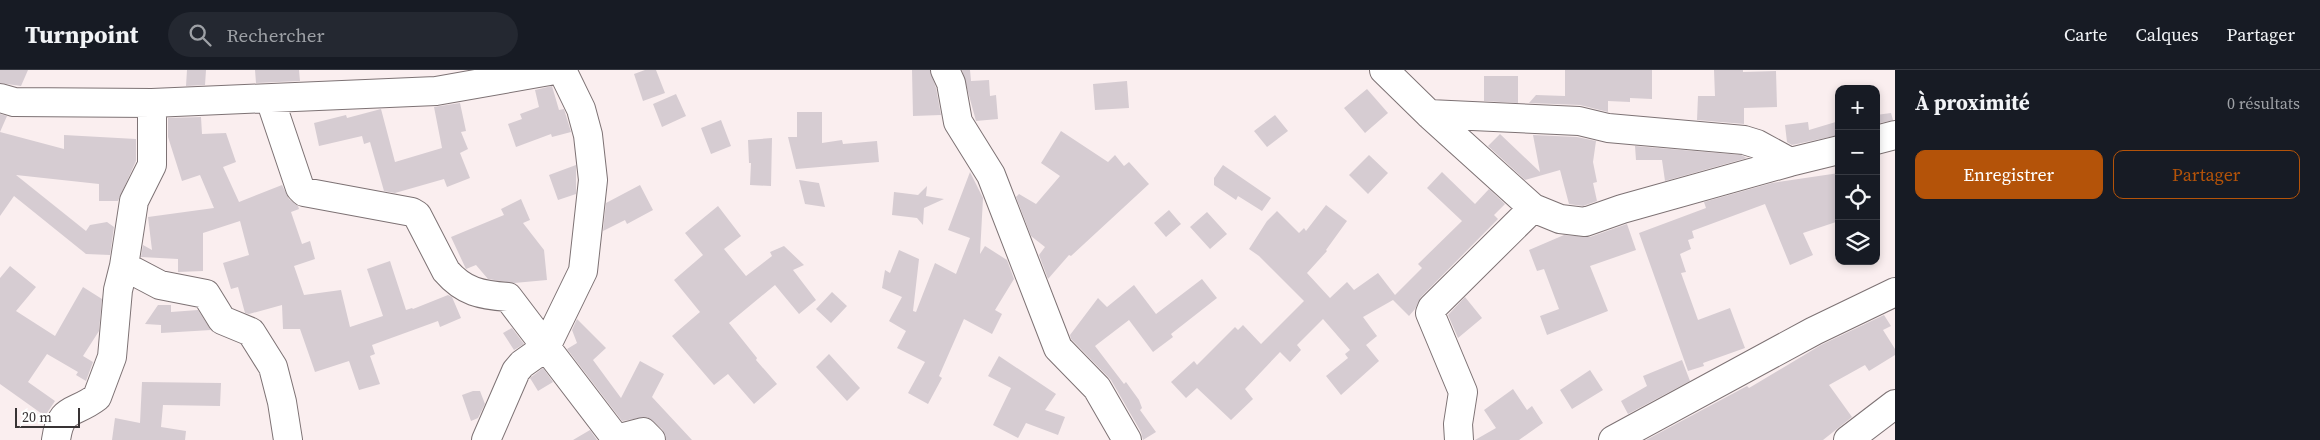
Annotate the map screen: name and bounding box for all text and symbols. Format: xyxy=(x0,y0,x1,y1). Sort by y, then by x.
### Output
search box xyxy=(168,12,518,57)
text: Turnpoint xyxy=(25,18,138,51)
icon: search xyxy=(186,21,214,49)
text: Rechercher xyxy=(226,22,325,48)
text: Carte xyxy=(2064,22,2107,47)
text: Calques xyxy=(2135,22,2199,47)
text: Partager xyxy=(2227,22,2295,47)
map controls xyxy=(1835,85,1880,265)
button: + xyxy=(1835,85,1880,130)
text: À proximité xyxy=(1915,88,2030,117)
text: 0 résultats xyxy=(2227,92,2300,114)
button: − xyxy=(1835,130,1880,175)
button: Enregistrer xyxy=(1915,150,2103,199)
button: Partager xyxy=(2113,150,2300,199)
button: locate xyxy=(1835,175,1880,220)
button: layers xyxy=(1835,220,1880,265)
scale bar xyxy=(15,405,80,428)
text: 20 m xyxy=(22,407,52,427)

